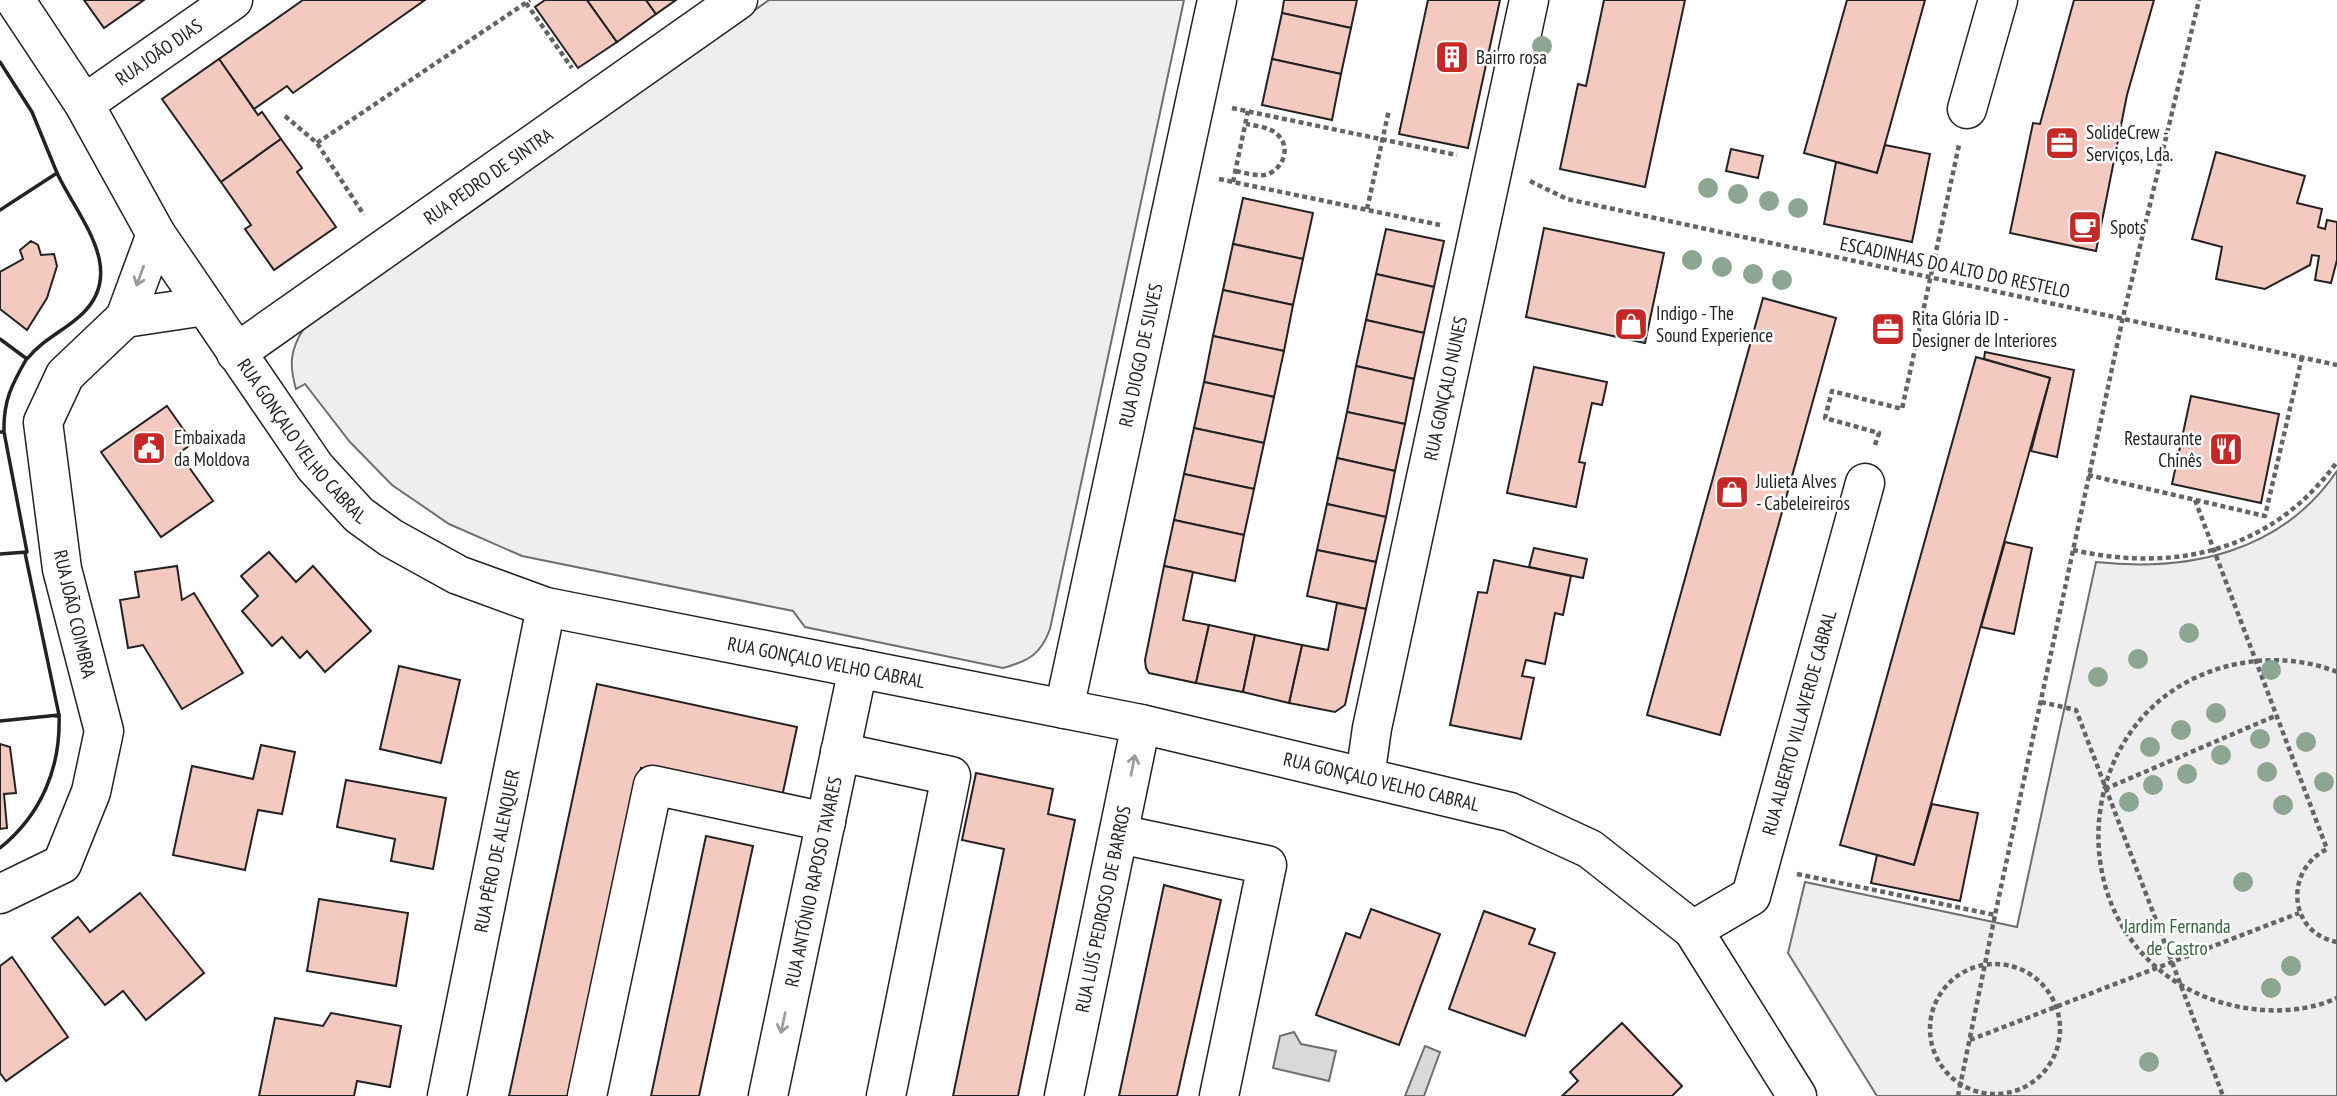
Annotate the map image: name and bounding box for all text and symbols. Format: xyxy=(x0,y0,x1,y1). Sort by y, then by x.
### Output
street label: RUA JOÃO DIAS xyxy=(110,13,207,91)
building icon: Bairro rosa xyxy=(1433,38,1471,76)
place label: Bairro rosa xyxy=(1476,45,1547,69)
place label: SolideCrew - Serviços, Lda. xyxy=(2086,120,2173,166)
street label: RUA PEDRO DE SINTRA xyxy=(419,122,557,229)
office icon: SolideCrew - Serviços, Lda. xyxy=(2043,124,2081,162)
cafe icon: Spots xyxy=(2066,208,2104,246)
place label: Spots xyxy=(2110,215,2146,239)
street label: ESCADINHAS DO ALTO DO RESTELO xyxy=(1838,231,2072,303)
one-way arrow xyxy=(133,265,145,287)
street label: RUA DIOGO DE SILVES xyxy=(1113,281,1168,429)
place label: Indigo - The Sound Experience xyxy=(1656,301,1773,347)
shop icon: Indigo - The Sound Experience xyxy=(1612,305,1650,343)
place label: Rita Glória ID - Designer de Interiores xyxy=(1912,306,2057,352)
office icon: Rita Glória ID - Designer de Interiores xyxy=(1869,310,1907,348)
street label: RUA GONÇALO NUNES xyxy=(1418,314,1472,463)
street label: RUA GONÇALO VELHO CABRAL xyxy=(232,354,372,529)
place label: Embaixada da Moldova xyxy=(174,425,250,471)
place label: Restaurante Chinês xyxy=(2124,426,2202,472)
public building icon: Embaixada da Moldova xyxy=(130,429,168,467)
restaurant icon: Restaurante Chinês xyxy=(2207,430,2245,468)
place label: Julieta Alves - Cabeleireiros xyxy=(1755,469,1850,515)
shop icon: Julieta Alves - Cabeleireiros xyxy=(1713,473,1751,511)
street label: RUA JOÃO COIMBRA xyxy=(49,548,101,680)
street label: RUA ALBERTO VILLAVERDE CABRAL xyxy=(1756,607,1841,838)
street label: RUA GONÇALO VELHO CABRAL xyxy=(726,631,927,693)
street label: RUA GONÇALO VELHO CABRAL xyxy=(1281,746,1482,816)
one-way arrow xyxy=(1126,754,1140,777)
street label: RUA PÊRO DE ALENQUER xyxy=(468,767,525,935)
street label: RUA ANTÓNIO RAPOSO TAVARES xyxy=(779,774,847,989)
street label: RUA LUÍS PEDROSO DE BARROS xyxy=(1070,803,1136,1015)
park label: Jardim Fernanda de Castro xyxy=(2122,914,2231,960)
one-way arrow xyxy=(776,1011,790,1034)

